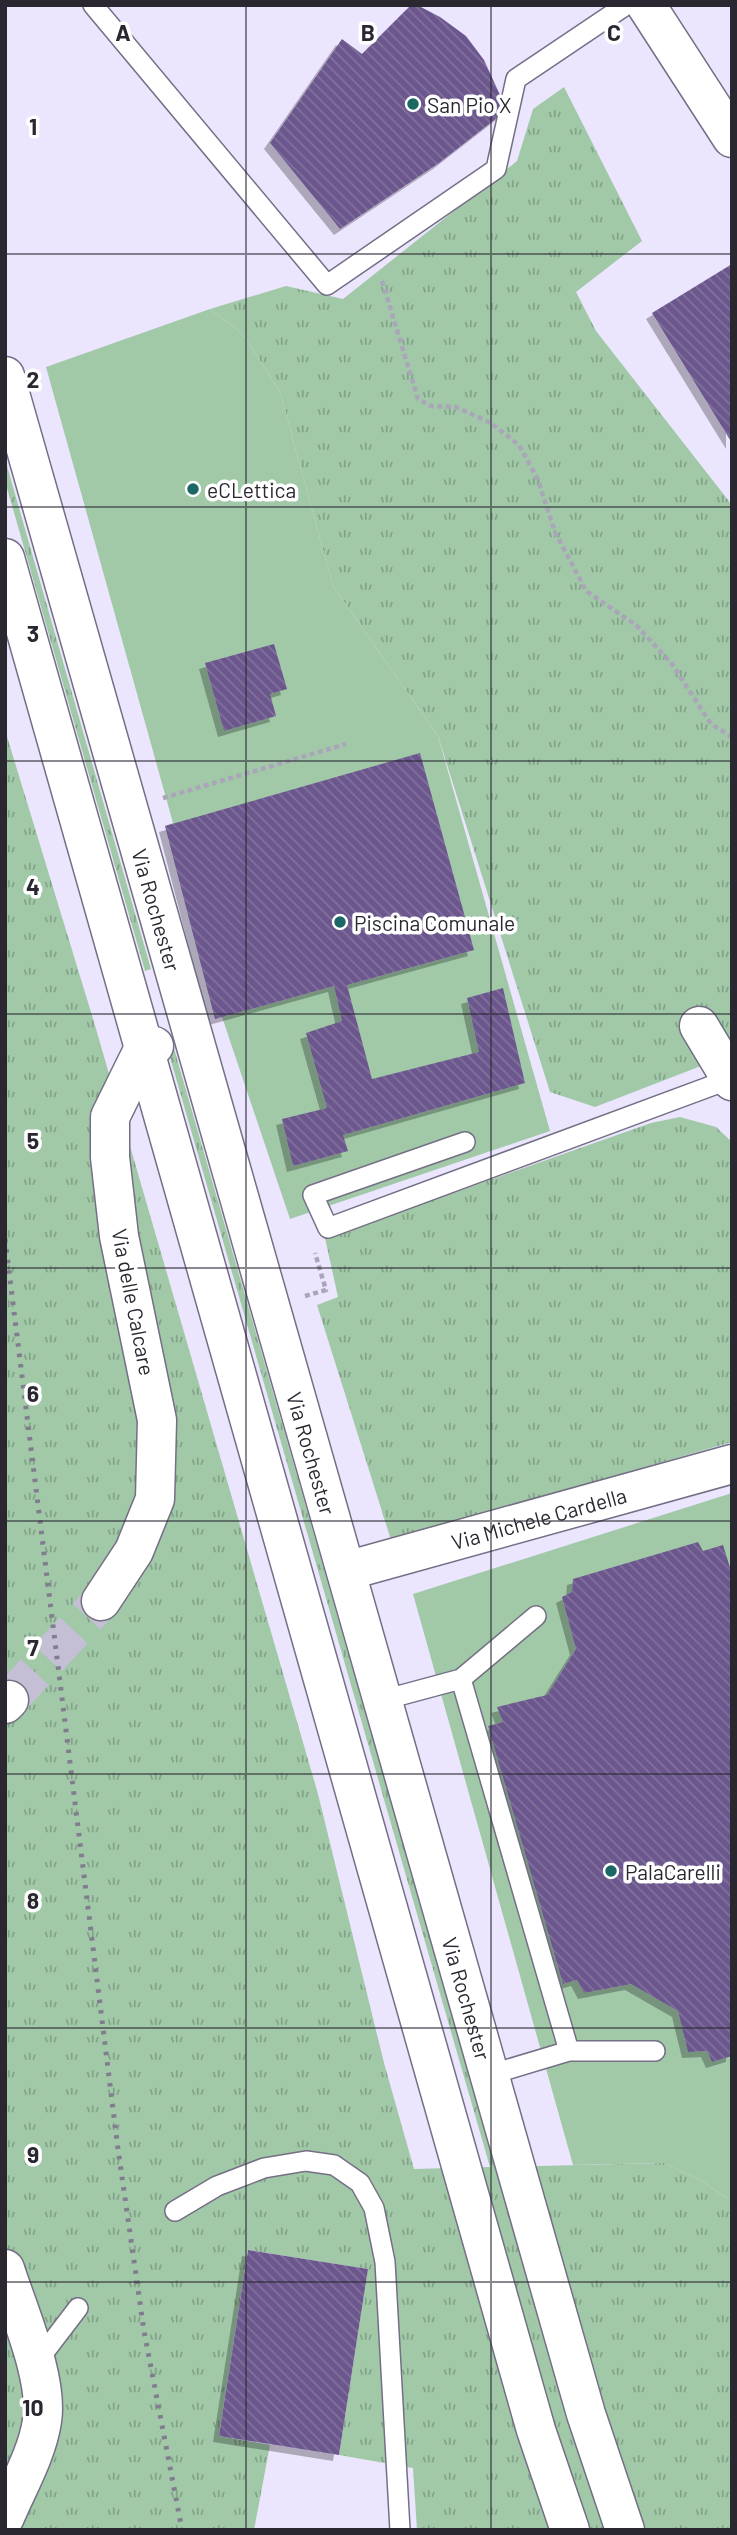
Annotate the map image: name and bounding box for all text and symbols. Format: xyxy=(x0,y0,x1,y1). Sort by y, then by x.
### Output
text: A xyxy=(115,18,131,46)
text: B xyxy=(361,18,375,46)
text: C xyxy=(607,18,621,46)
place label: San Pio X xyxy=(427,92,511,117)
marker: San Pio X xyxy=(405,96,421,112)
text: 1 xyxy=(29,112,37,140)
text: 2 xyxy=(27,365,39,393)
place label: eCLettica xyxy=(207,477,296,502)
marker: eCLettica xyxy=(185,481,201,497)
text: 3 xyxy=(27,619,39,647)
street label: Via Rochester xyxy=(128,846,187,974)
text: 4 xyxy=(26,872,40,900)
place label: Piscina Comunale xyxy=(354,910,515,935)
marker: Piscina Comunale xyxy=(332,914,348,930)
text: 5 xyxy=(27,1126,39,1154)
street label: Via delle Calcare xyxy=(108,1227,160,1377)
text: 6 xyxy=(27,1379,39,1407)
street label: Via Rochester xyxy=(283,1389,341,1518)
street label: Via Michele Cardella xyxy=(448,1481,629,1554)
text: 7 xyxy=(27,1633,39,1661)
place label: PalaCarelli xyxy=(625,1859,721,1884)
marker: PalaCarelli xyxy=(603,1863,619,1879)
text: 8 xyxy=(27,1886,39,1914)
street label: Via Rochester xyxy=(438,1934,497,2063)
text: 9 xyxy=(27,2140,39,2168)
text: 10 xyxy=(22,2393,44,2421)

